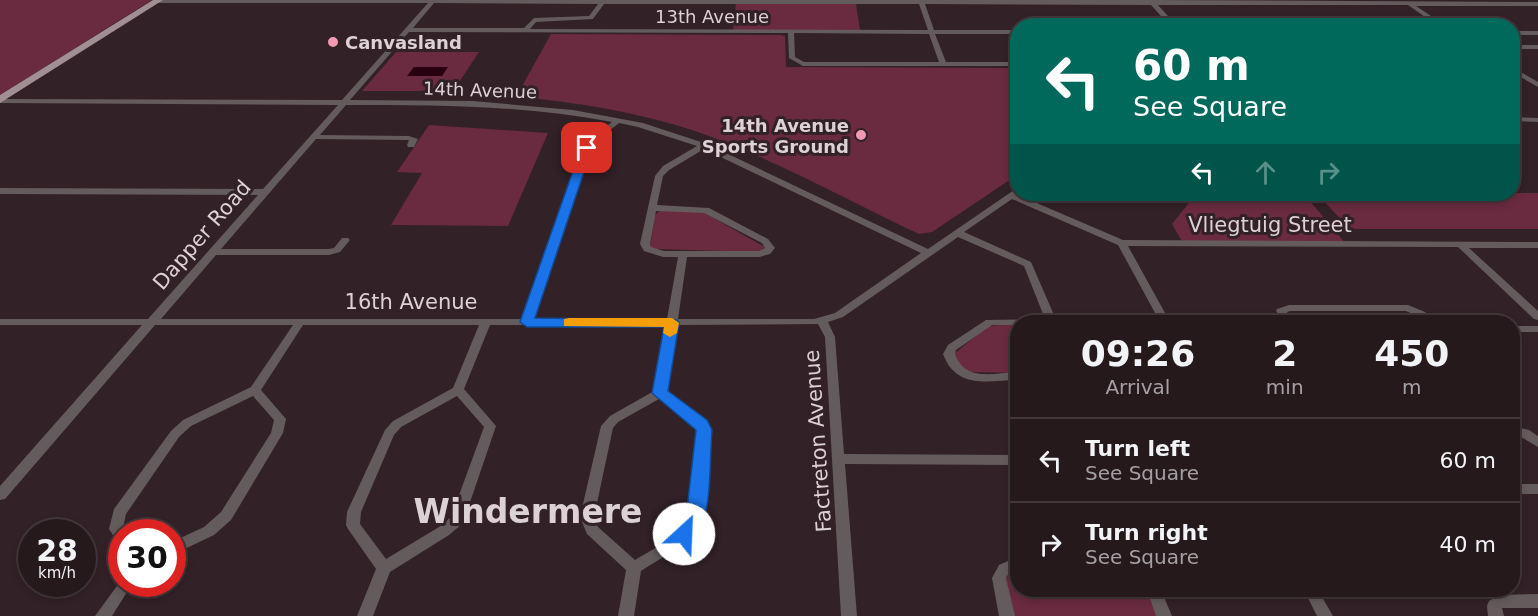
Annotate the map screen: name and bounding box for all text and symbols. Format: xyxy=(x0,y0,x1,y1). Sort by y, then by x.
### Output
street label: 13th Avenue xyxy=(655,6,769,27)
place label: Canvasland xyxy=(345,32,462,53)
marker: Canvasland xyxy=(326,35,340,49)
text: 60 m xyxy=(1133,41,1250,90)
icon: left xyxy=(1034,42,1112,120)
street label: 14th Avenue xyxy=(423,78,537,102)
text: See Square xyxy=(1133,91,1287,122)
place label: 14th Avenue Sports Ground xyxy=(702,115,849,157)
pin xyxy=(561,122,612,173)
marker: 14th Avenue Sports Ground xyxy=(854,128,868,142)
icon: arrive xyxy=(570,131,603,164)
icon: left xyxy=(1186,156,1219,189)
icon: ahead xyxy=(1249,156,1282,189)
icon: right xyxy=(1312,156,1345,189)
street label: Dapper Road xyxy=(148,176,256,294)
street label: Vliegtuig Street xyxy=(1188,213,1352,237)
street label: 16th Avenue xyxy=(345,290,477,314)
text: 09:26 xyxy=(1081,333,1195,374)
text: 2 xyxy=(1272,333,1297,374)
text: 450 xyxy=(1374,333,1449,374)
street label: Factreton Avenue xyxy=(800,349,836,533)
text: Arrival xyxy=(1105,375,1170,399)
text: min xyxy=(1266,375,1304,399)
text: m xyxy=(1402,375,1422,399)
text: Turn left xyxy=(1085,436,1190,461)
icon: left xyxy=(1034,444,1067,477)
text: 60 m xyxy=(1440,448,1496,473)
text: See Square xyxy=(1085,461,1199,485)
district label: Windermere xyxy=(414,492,642,531)
position arrow xyxy=(652,502,716,566)
speed limit sign: 30 xyxy=(108,519,186,597)
text: Turn right xyxy=(1085,520,1208,545)
icon: right xyxy=(1034,528,1067,561)
text: 40 m xyxy=(1440,532,1496,557)
text: 28 xyxy=(36,533,78,568)
text: See Square xyxy=(1085,545,1199,569)
text: km/h xyxy=(38,564,76,582)

